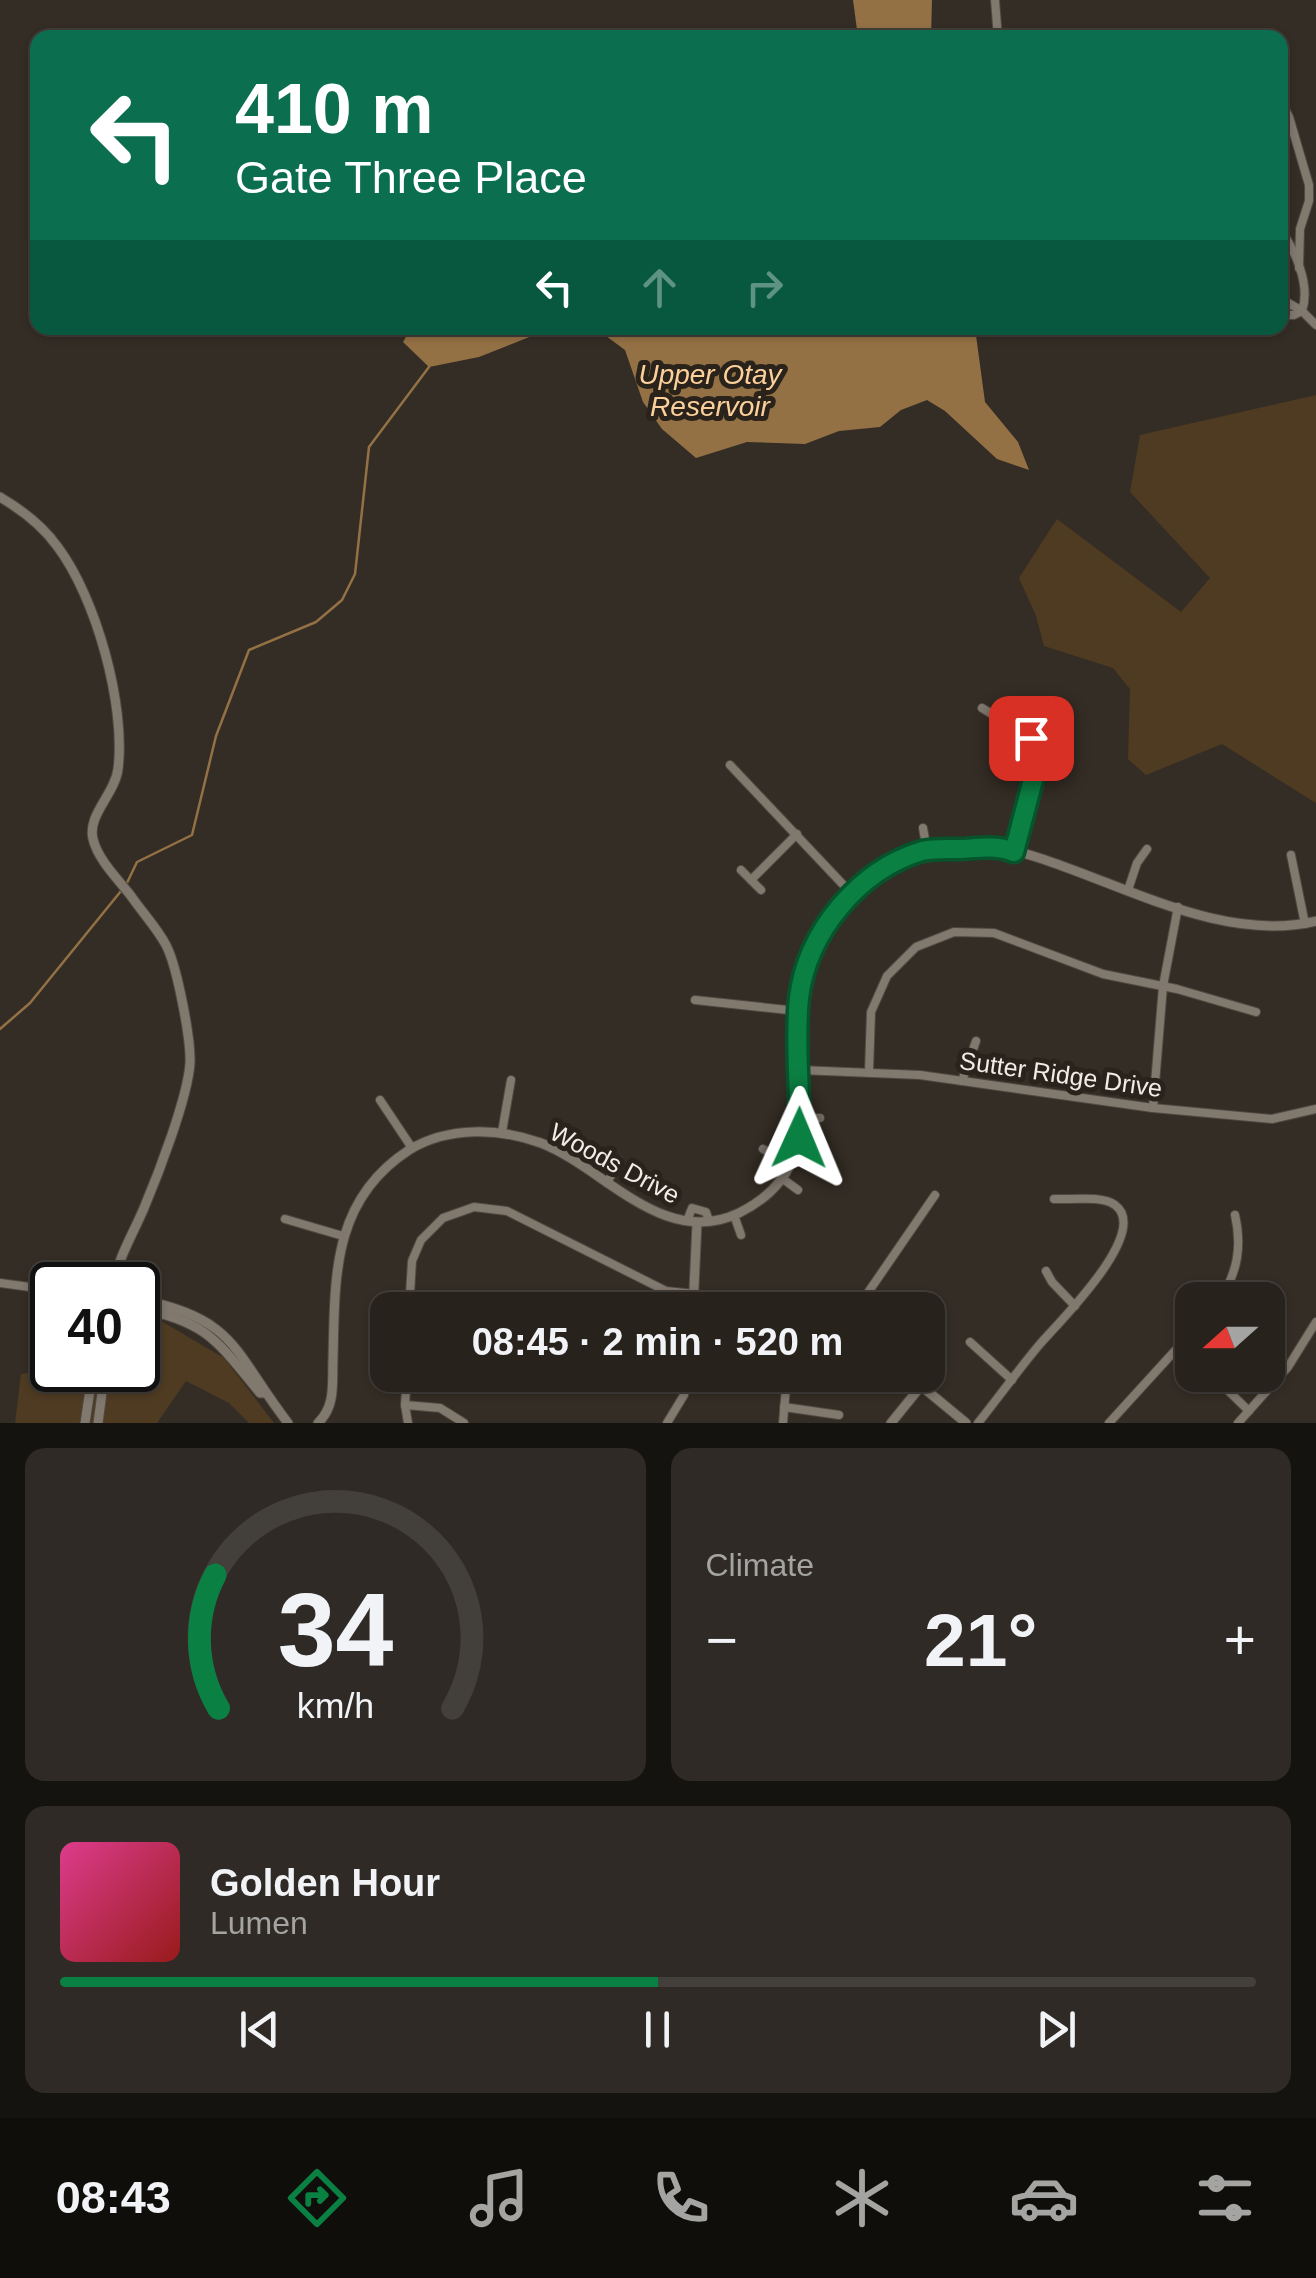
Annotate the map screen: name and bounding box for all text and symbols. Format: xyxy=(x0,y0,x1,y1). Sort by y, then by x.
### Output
icon: left xyxy=(70,70,200,200)
text: 410 m xyxy=(235,70,433,148)
text: Gate Three Place xyxy=(235,152,587,203)
icon: left xyxy=(527,260,582,315)
icon: ahead xyxy=(632,260,687,315)
icon: right xyxy=(737,260,792,315)
water label: Upper Otay Reservoir xyxy=(638,359,784,422)
pin xyxy=(989,696,1074,781)
icon: arrive xyxy=(1004,711,1059,766)
street label: Sutter Ridge Drive xyxy=(958,1046,1164,1102)
position arrow xyxy=(747,1086,851,1190)
street label: Woods Drive xyxy=(545,1117,685,1209)
speed limit sign: 40 xyxy=(30,1262,160,1392)
north arrow xyxy=(1175,1282,1285,1392)
map controls xyxy=(1175,1282,1285,1392)
text: 08:45 · 2 min · 520 m xyxy=(472,1321,843,1363)
text: Climate xyxy=(706,1547,814,1583)
text: 34 xyxy=(277,1572,393,1688)
text: 21° xyxy=(924,1598,1037,1682)
text: − xyxy=(706,1609,738,1671)
text: + xyxy=(1224,1609,1256,1671)
text: km/h xyxy=(297,1686,374,1726)
text: Golden Hour xyxy=(210,1862,440,1904)
text: Lumen xyxy=(210,1905,308,1941)
icon: previous xyxy=(232,2002,287,2057)
icon: pause xyxy=(630,2002,685,2057)
icon: next xyxy=(1029,2002,1084,2057)
icon: directions xyxy=(282,2163,352,2233)
icon: music xyxy=(464,2163,534,2233)
icon: phone xyxy=(646,2163,716,2233)
icon: climate xyxy=(827,2163,897,2233)
icon: car xyxy=(1009,2163,1079,2233)
icon: filters xyxy=(1190,2163,1260,2233)
text: 08:43 xyxy=(56,2172,171,2223)

